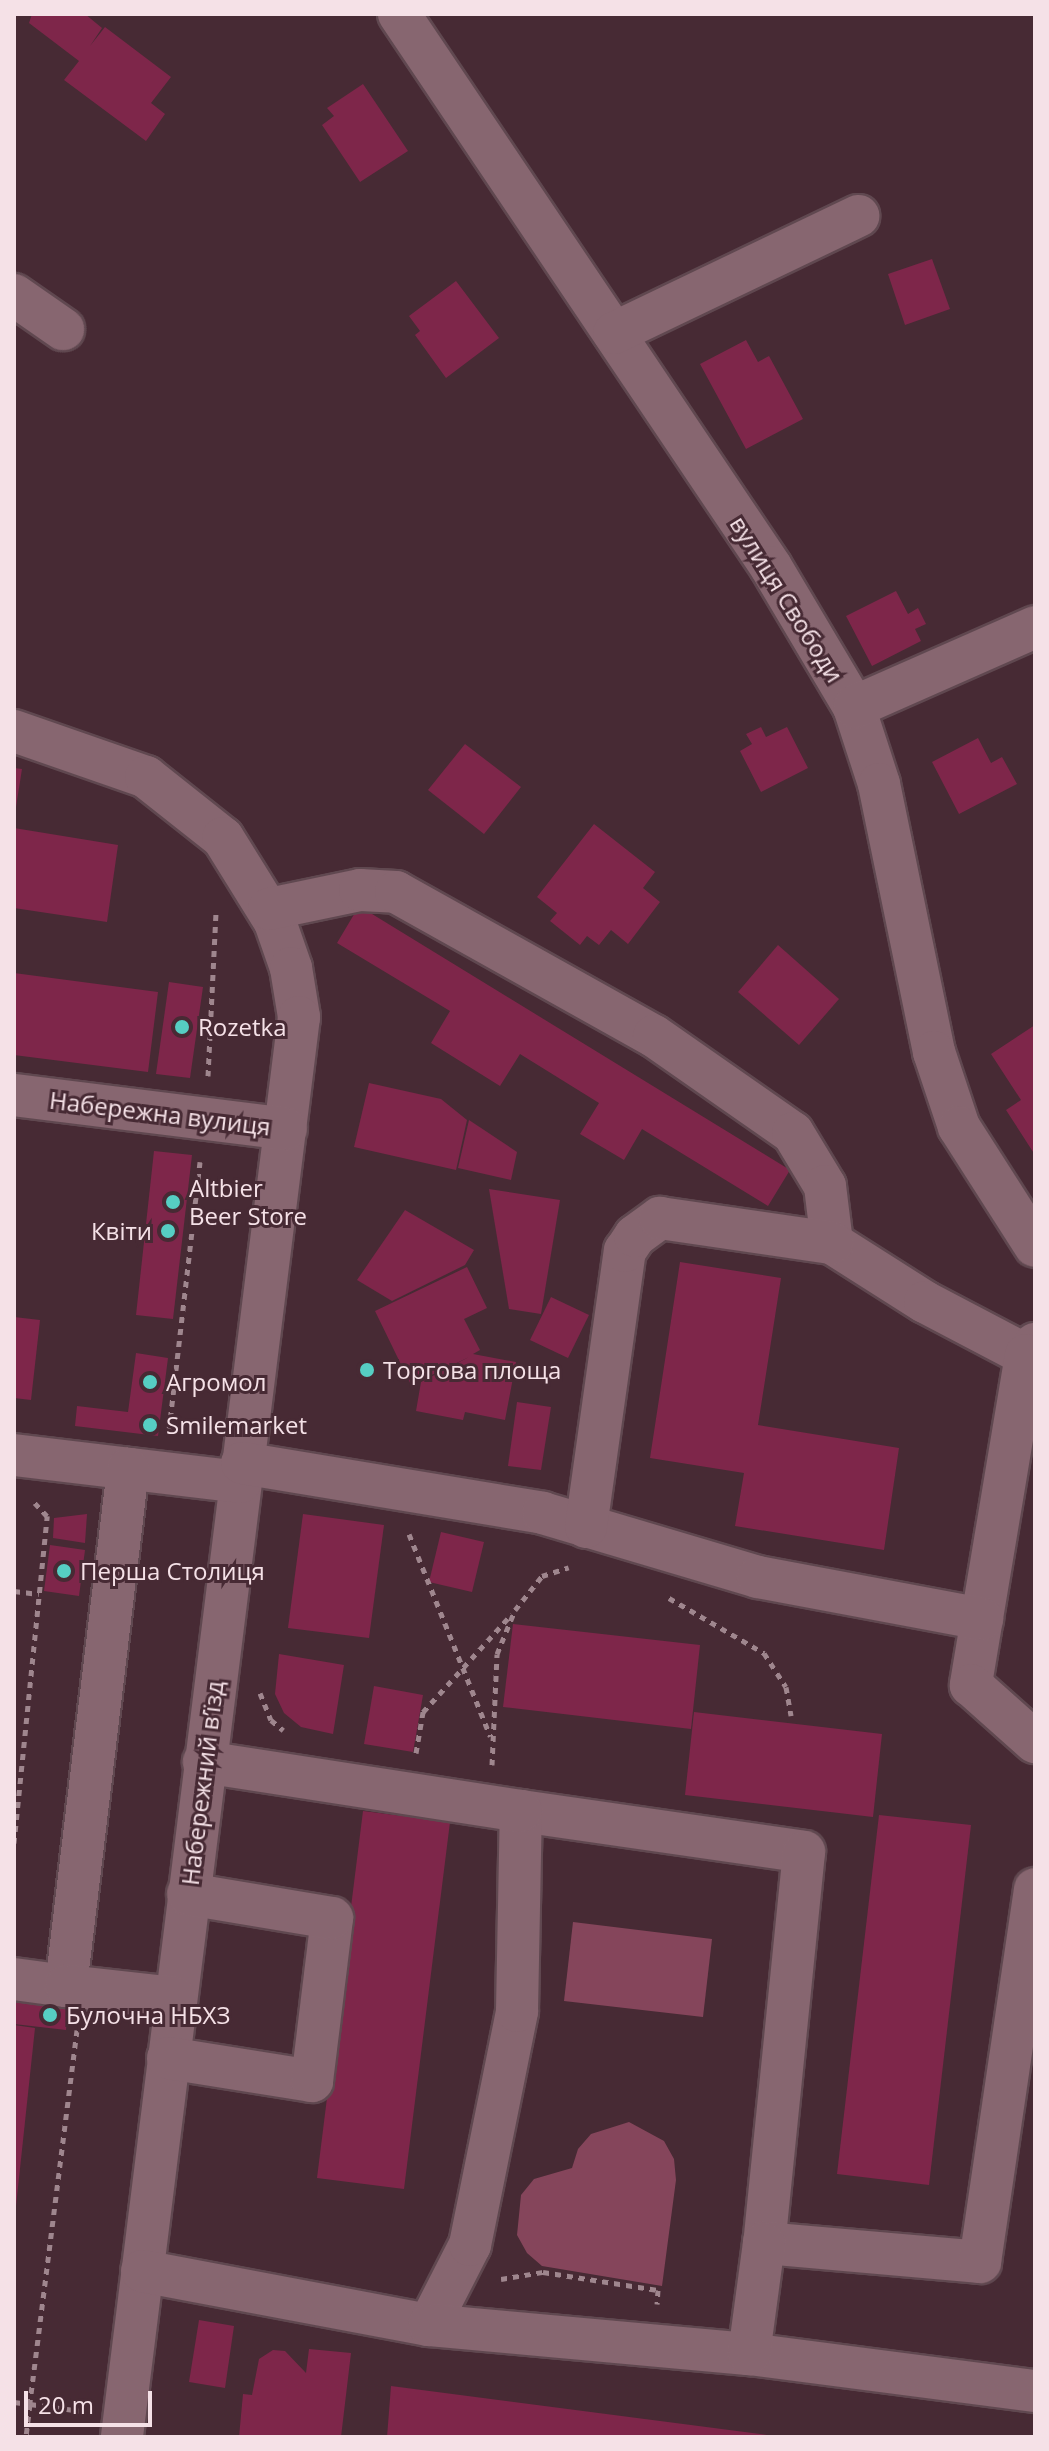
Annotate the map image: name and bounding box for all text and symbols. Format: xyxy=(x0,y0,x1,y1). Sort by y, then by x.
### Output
street label: вулиця Свободи xyxy=(724,511,850,687)
place label: Rozetka xyxy=(198,1013,286,1041)
marker: Rozetka xyxy=(173,1018,191,1036)
street label: Набережна вулиця xyxy=(48,1085,272,1141)
place label: Altbier Beer Store xyxy=(189,1174,307,1230)
marker: Altbier Beer Store xyxy=(164,1193,182,1211)
place label: Квіти xyxy=(91,1217,152,1245)
marker: Квіти xyxy=(159,1222,177,1240)
place label: Торгова площа xyxy=(383,1356,561,1384)
marker: Торгова площа xyxy=(358,1361,376,1379)
place label: Агромол xyxy=(166,1368,266,1396)
marker: Агромол xyxy=(141,1373,159,1391)
place label: Smilemarket xyxy=(166,1411,307,1439)
marker: Smilemarket xyxy=(141,1416,159,1434)
place label: Перша Столиця xyxy=(80,1557,265,1585)
marker: Перша Столиця xyxy=(55,1562,73,1580)
street label: Набережний в’їзд xyxy=(175,1679,229,1887)
place label: Булочна НБХЗ xyxy=(66,2001,230,2029)
marker: Булочна НБХЗ xyxy=(41,2006,59,2024)
scale bar xyxy=(28,2375,156,2425)
text: 20 m xyxy=(38,2388,94,2421)

